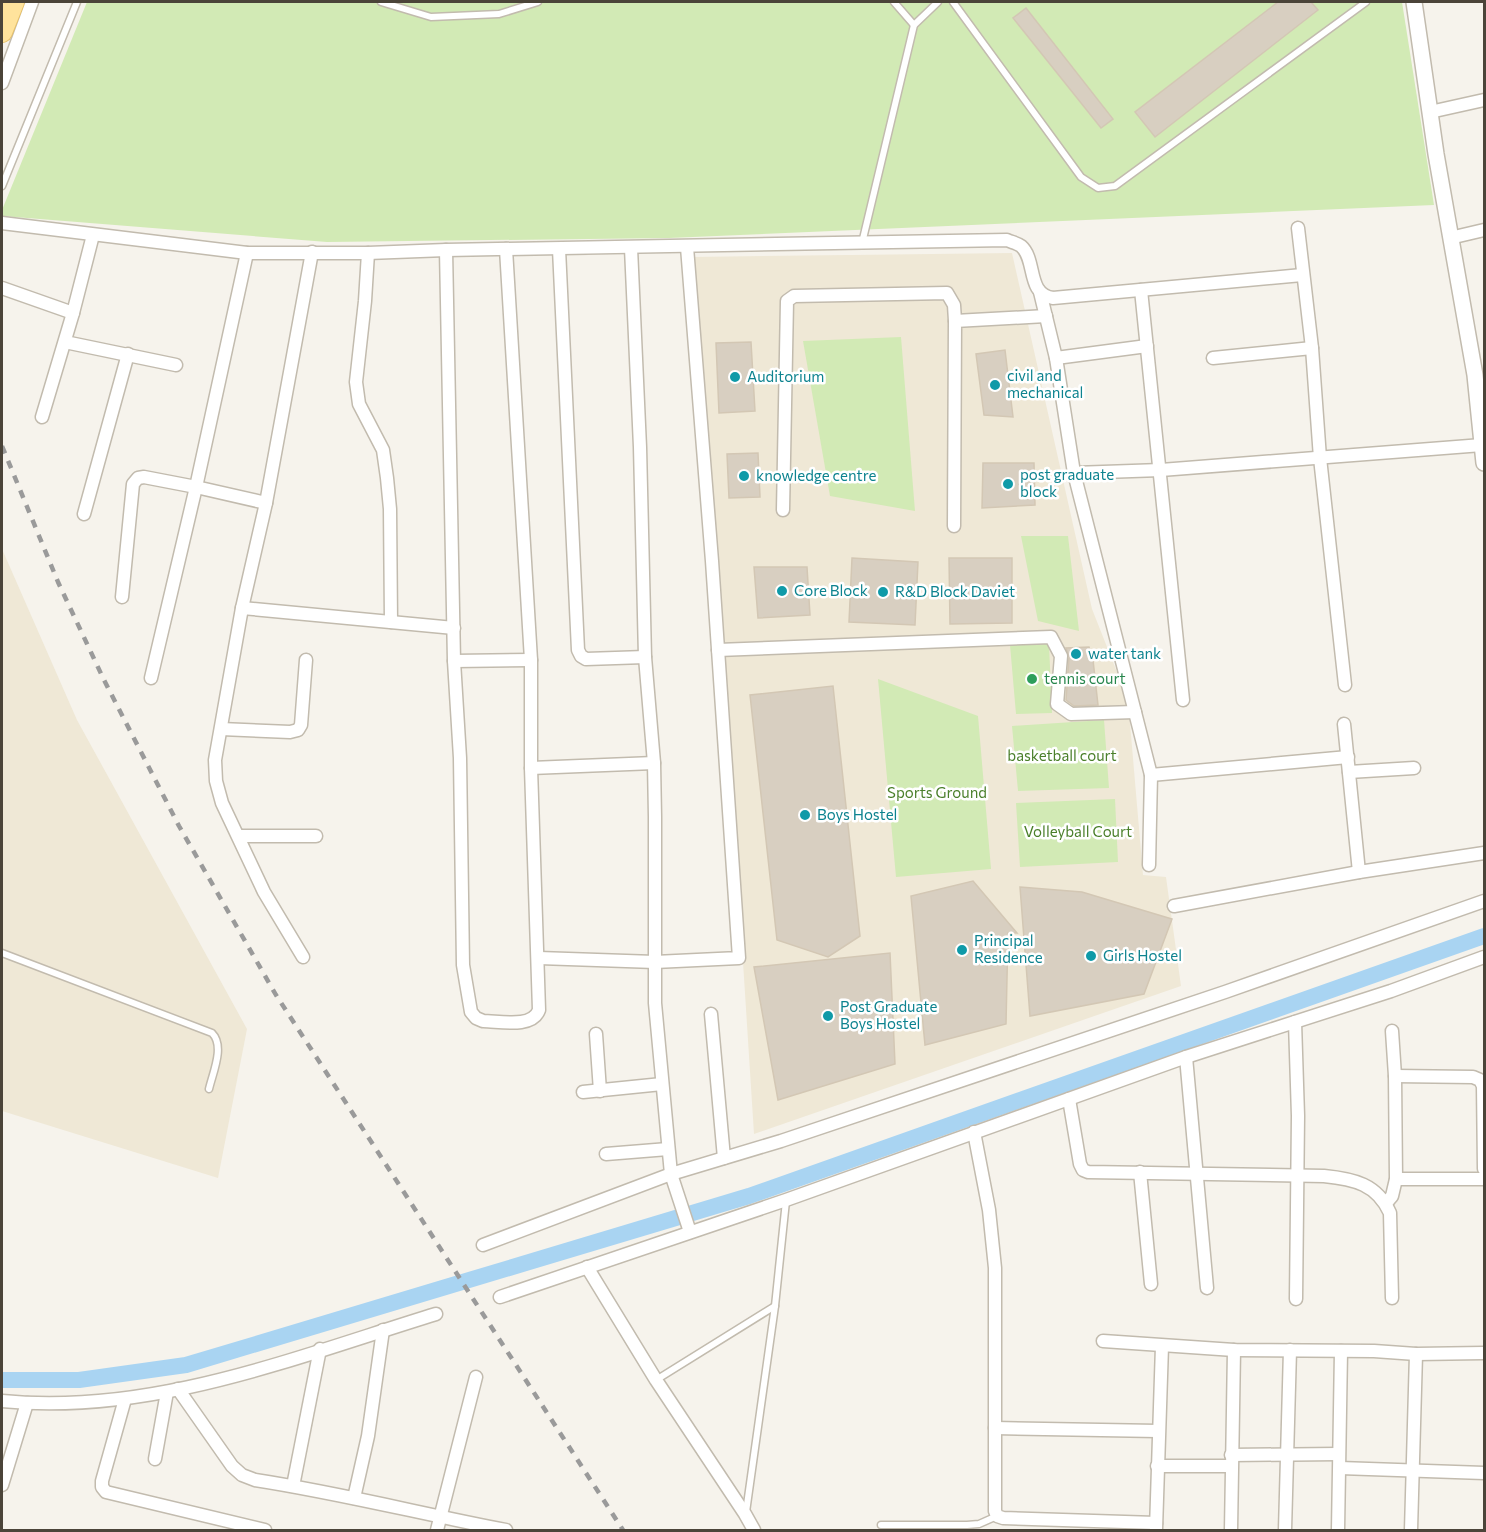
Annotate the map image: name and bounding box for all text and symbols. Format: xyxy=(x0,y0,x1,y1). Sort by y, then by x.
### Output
place label: civil and mechanical xyxy=(1007,366,1083,401)
place label: Auditorium xyxy=(747,367,824,385)
marker: Auditorium xyxy=(728,370,742,384)
marker: civil and mechanical xyxy=(988,378,1002,392)
place label: post graduate block xyxy=(1020,465,1114,500)
place label: knowledge centre xyxy=(756,466,876,484)
marker: knowledge centre xyxy=(737,469,751,483)
marker: post graduate block xyxy=(1001,477,1015,491)
place label: Core Block xyxy=(794,581,868,599)
place label: R&D Block Daviet xyxy=(895,582,1015,600)
marker: Core Block xyxy=(775,584,789,598)
marker: R&D Block Daviet xyxy=(876,585,890,599)
place label: water tank xyxy=(1088,644,1161,662)
marker: water tank xyxy=(1069,647,1083,661)
place label: tennis court xyxy=(1044,669,1126,687)
marker: tennis court xyxy=(1025,672,1039,686)
park label: basketball court xyxy=(1007,746,1117,764)
park label: Sports Ground xyxy=(887,783,987,801)
place label: Boys Hostel xyxy=(817,805,897,823)
marker: Boys Hostel xyxy=(798,808,812,822)
park label: Volleyball Court xyxy=(1024,822,1132,840)
place label: Principal Residence xyxy=(974,931,1043,966)
marker: Principal Residence xyxy=(955,943,969,957)
place label: Girls Hostel xyxy=(1103,946,1182,964)
marker: Girls Hostel xyxy=(1084,949,1098,963)
place label: Post Graduate Boys Hostel xyxy=(840,997,937,1032)
marker: Post Graduate Boys Hostel xyxy=(821,1009,835,1023)

